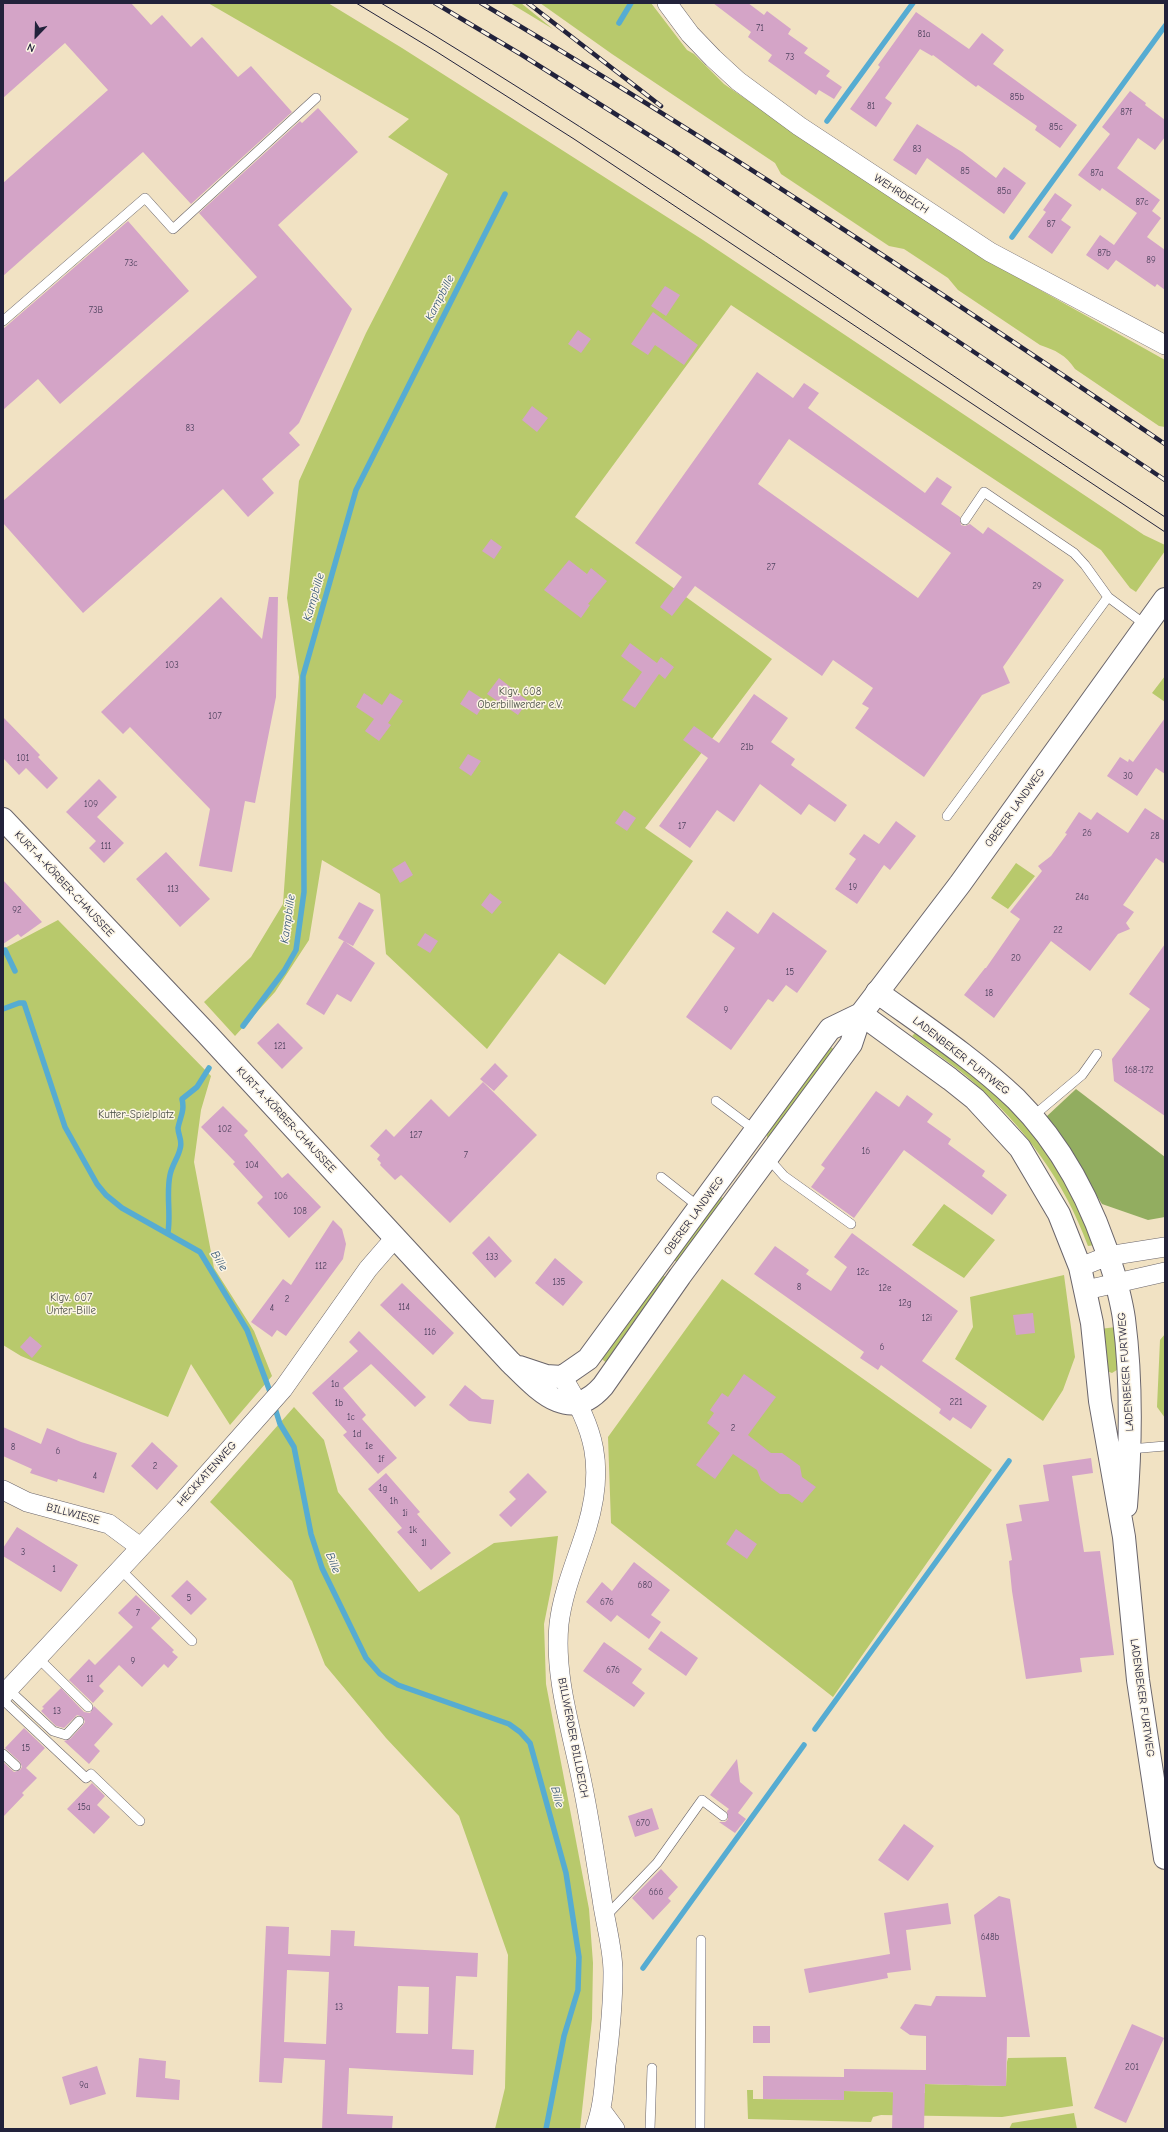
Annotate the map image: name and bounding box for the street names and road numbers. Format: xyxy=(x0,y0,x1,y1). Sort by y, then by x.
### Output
street label: WEHRDEICH xyxy=(871,171,931,217)
street label: OBERER LANDWEG xyxy=(982,766,1048,850)
street label: KURT-A.-KÖRBER-CHAUSSEE xyxy=(11,828,117,940)
street label: LADENBEKER FURTWEG xyxy=(910,1014,1012,1098)
street label: KURT-A.-KÖRBER-CHAUSSEE xyxy=(233,1064,339,1176)
street label: OBERER LANDWEG xyxy=(661,1174,727,1258)
street label: LADENBEKER FURTWEG xyxy=(1115,1312,1137,1432)
street label: HECKKATENWEG xyxy=(174,1439,240,1509)
street label: BILLWIESE xyxy=(45,1501,101,1527)
street label: LADENBEKER FURTWEG xyxy=(1127,1638,1157,1758)
street label: BILLWERDER BILLDEICH xyxy=(555,1677,591,1799)

